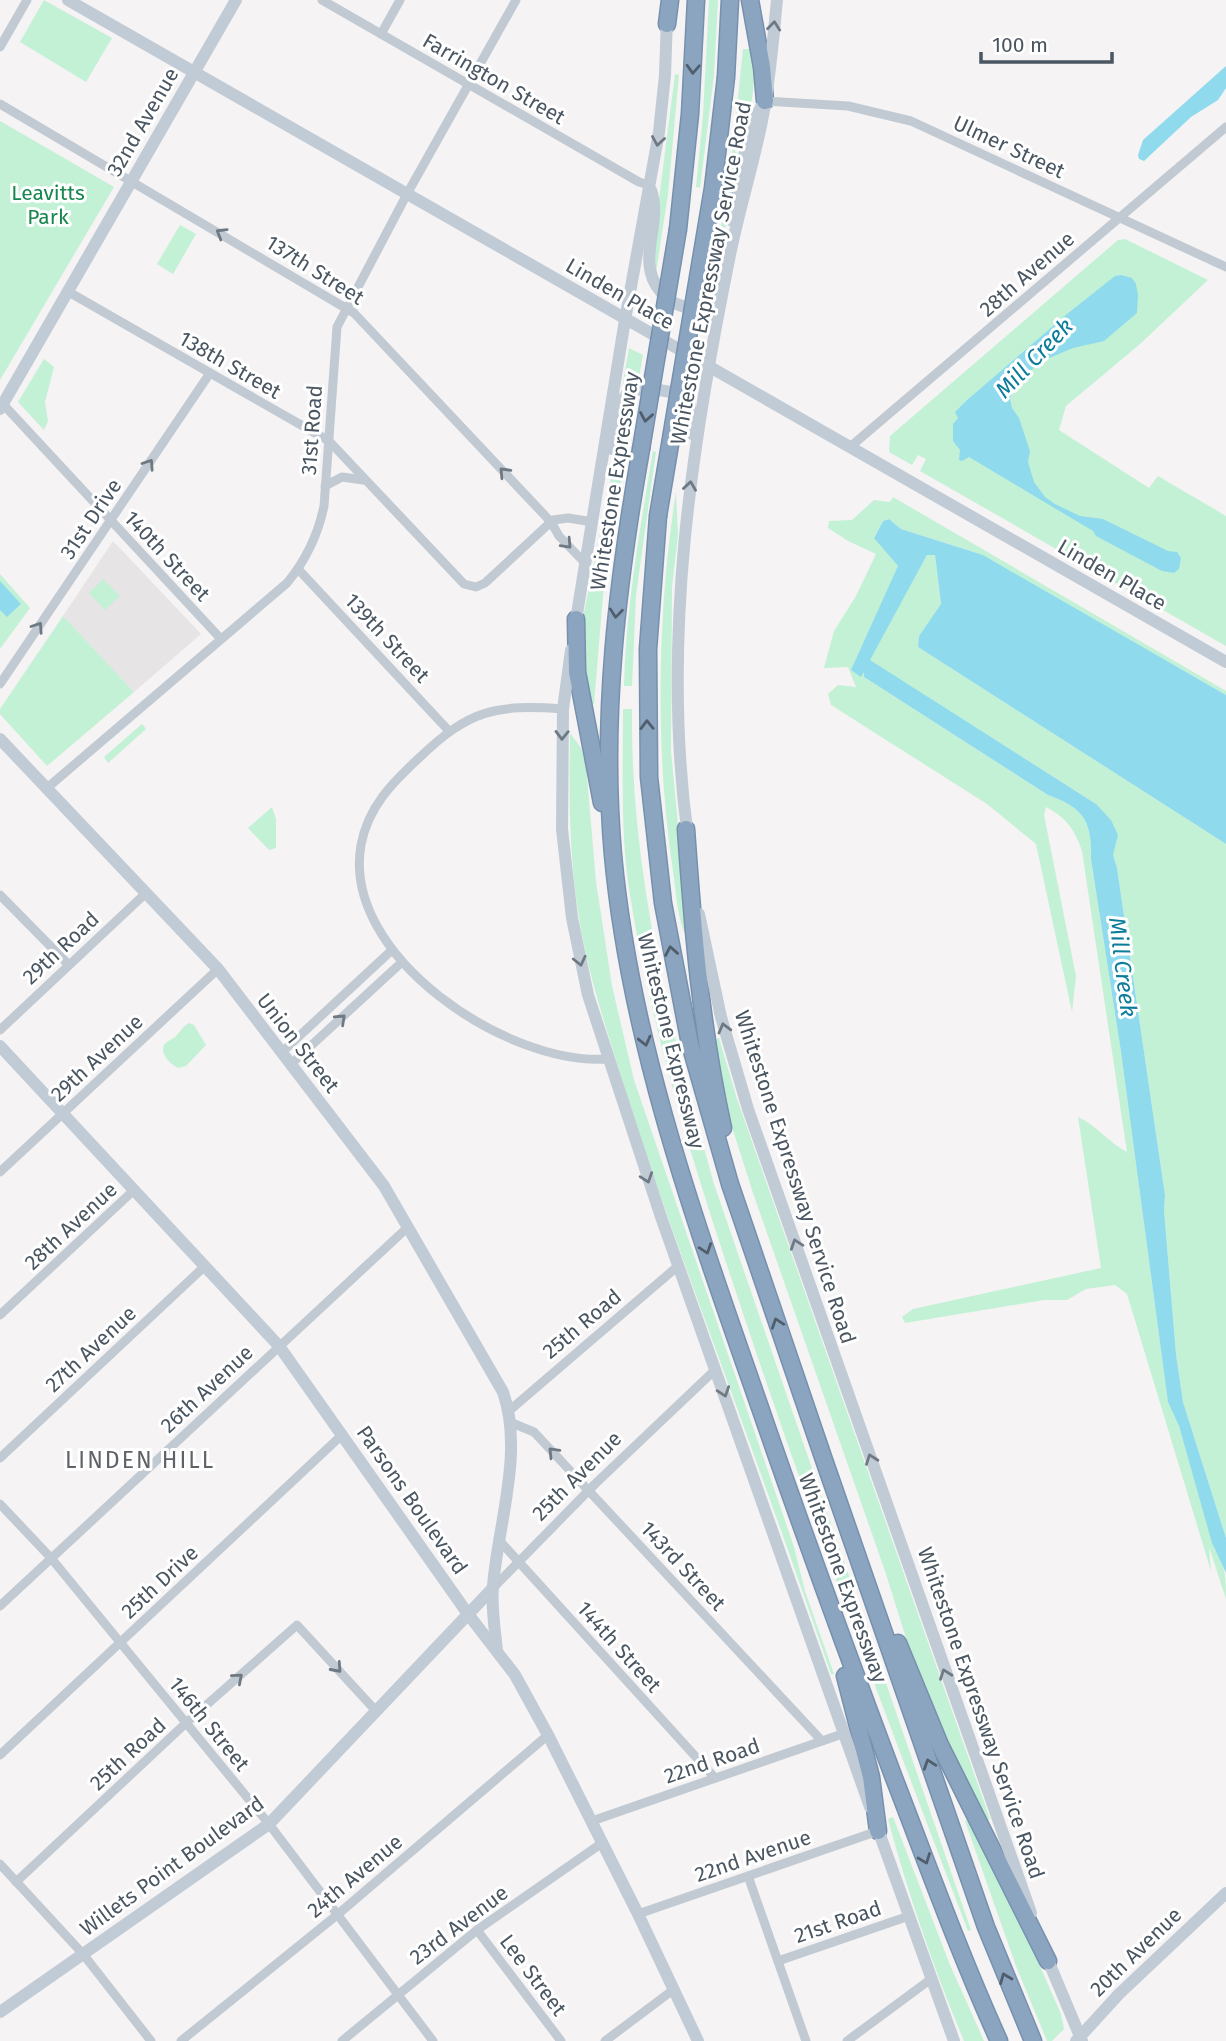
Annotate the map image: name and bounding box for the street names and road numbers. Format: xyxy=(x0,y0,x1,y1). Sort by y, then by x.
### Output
street label: Farrington Street xyxy=(418,28,570,131)
street label: 32nd Avenue xyxy=(102,63,184,181)
street label: Whitestone Expressway Service Road xyxy=(665,99,757,447)
street label: Ulmer Street xyxy=(949,110,1069,184)
street label: 28th Avenue xyxy=(974,226,1080,322)
street label: 137th Street xyxy=(261,230,369,311)
street label: Linden Place xyxy=(561,252,679,336)
street label: 138th Street xyxy=(174,325,286,405)
street label: Whitestone Expressway xyxy=(585,369,645,592)
street label: 31st Road xyxy=(296,384,328,476)
street label: 31st Drive xyxy=(55,474,127,564)
street label: 140th Street xyxy=(118,505,216,607)
street label: Linden Place xyxy=(1053,533,1171,617)
street label: 139th Street xyxy=(339,588,435,688)
street label: 29th Road xyxy=(17,906,105,990)
street label: Whitestone Expressway xyxy=(632,931,711,1152)
street label: Union Street xyxy=(251,988,345,1098)
street label: Whitestone Expressway Service Road xyxy=(729,1007,861,1347)
street label: 29th Avenue xyxy=(46,1009,148,1107)
street label: 28th Avenue xyxy=(19,1177,123,1275)
street label: 25th Road xyxy=(537,1284,627,1364)
street label: 27th Avenue xyxy=(40,1300,142,1398)
street label: 26th Avenue xyxy=(155,1340,259,1438)
street label: Parsons Boulevard xyxy=(351,1420,473,1580)
street label: 25th Avenue xyxy=(527,1426,627,1526)
street label: Whitestone Expressway xyxy=(793,1470,893,1687)
street label: 143rd Street xyxy=(635,1516,731,1616)
street label: 25th Drive xyxy=(116,1540,204,1624)
street label: Whitestone Expressway Service Road xyxy=(912,1544,1050,1882)
street label: 144th Street xyxy=(571,1596,667,1698)
street label: 146th Street xyxy=(163,1672,255,1777)
street label: 25th Road xyxy=(85,1712,171,1796)
street label: 22nd Road xyxy=(661,1732,763,1790)
street label: Willets Point Boulevard xyxy=(75,1790,269,1942)
street label: 22nd Avenue xyxy=(692,1824,814,1888)
street label: 24th Avenue xyxy=(302,1829,408,1923)
street label: 23rd Avenue xyxy=(405,1880,513,1970)
street label: 21st Road xyxy=(791,1895,885,1949)
street label: 20th Avenue xyxy=(1085,1902,1187,2002)
street label: Lee Street xyxy=(494,1929,572,2021)

